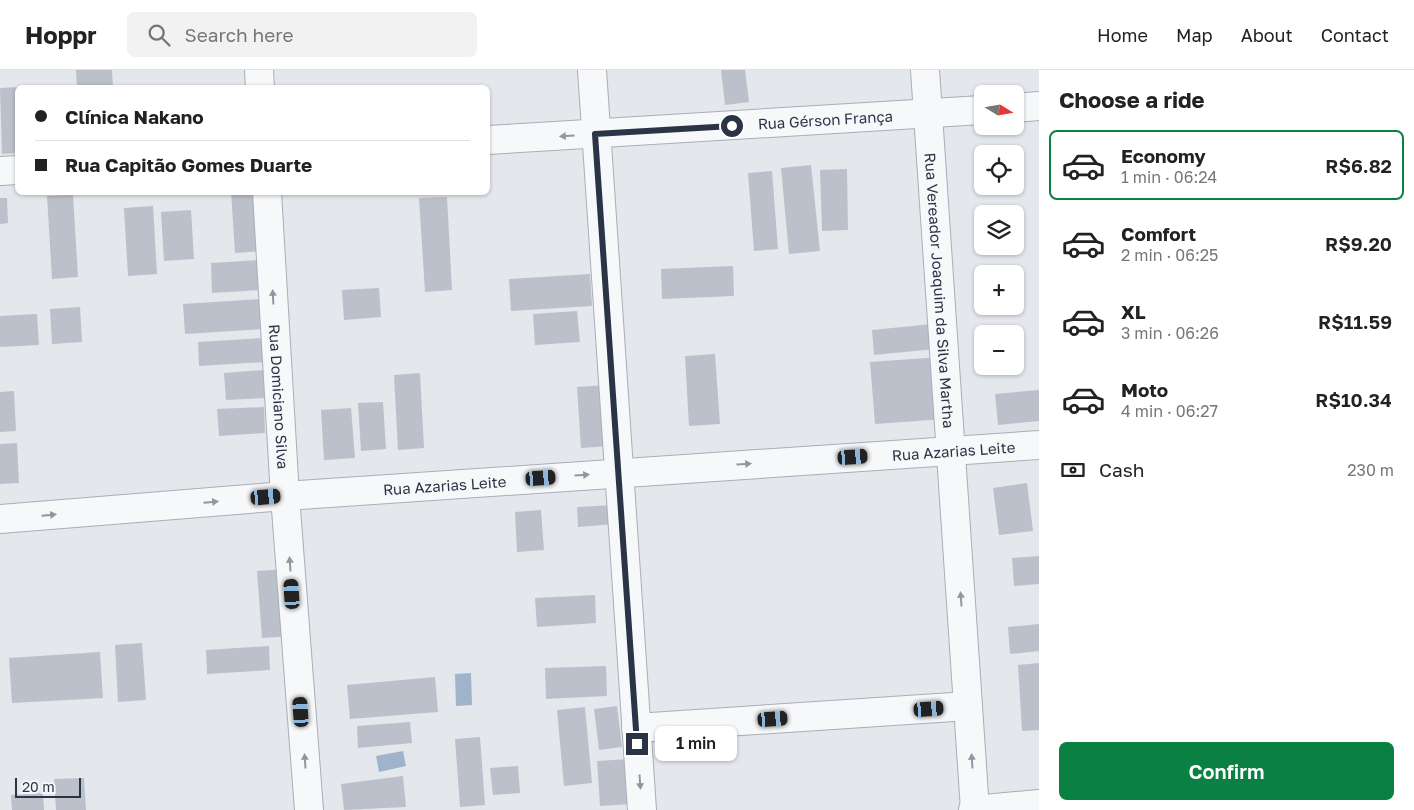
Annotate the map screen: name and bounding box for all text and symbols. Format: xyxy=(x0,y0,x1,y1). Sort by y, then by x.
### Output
search box xyxy=(127,12,477,57)
text: Hoppr xyxy=(25,20,97,49)
icon: search xyxy=(145,21,173,49)
text: Search here xyxy=(185,23,293,46)
text: Home xyxy=(1097,24,1148,46)
text: Map xyxy=(1176,24,1213,46)
text: About xyxy=(1241,24,1293,46)
text: Contact xyxy=(1321,24,1389,46)
north arrow xyxy=(974,85,1024,135)
map controls xyxy=(974,85,1024,375)
text: Choose a ride xyxy=(1059,86,1205,113)
text: Clínica Nakano xyxy=(65,105,204,128)
street label: Rua Gérson França xyxy=(757,106,893,133)
route start xyxy=(721,115,743,137)
one-way arrow xyxy=(559,132,575,140)
icon: car xyxy=(1061,143,1106,188)
text: Economy xyxy=(1121,144,1206,167)
button: locate xyxy=(974,145,1024,195)
street label: Rua Vereador Joaquim da Silva Martha xyxy=(922,152,958,429)
text: Rua Capitão Gomes Duarte xyxy=(65,153,312,176)
text: R$6.82 xyxy=(1325,154,1392,177)
text: 1 min · 06:24 xyxy=(1121,167,1217,187)
button: layers xyxy=(974,205,1024,255)
icon: car xyxy=(1061,221,1106,266)
text: Comfort xyxy=(1121,222,1196,245)
text: R$9.20 xyxy=(1325,232,1392,255)
text: 2 min · 06:25 xyxy=(1121,245,1218,265)
button: + xyxy=(974,265,1024,315)
one-way arrow xyxy=(269,289,277,305)
icon: car xyxy=(1061,299,1106,344)
text: XL xyxy=(1121,300,1146,323)
text: R$11.59 xyxy=(1318,310,1392,333)
text: 3 min · 06:26 xyxy=(1121,323,1219,343)
street label: Rua Domiciano Silva xyxy=(266,324,292,470)
button: − xyxy=(974,325,1024,375)
icon: car xyxy=(1061,377,1106,422)
text: Moto xyxy=(1121,378,1168,401)
text: R$10.34 xyxy=(1315,388,1392,411)
text: 4 min · 06:27 xyxy=(1121,401,1218,421)
street label: Rua Azarias Leite xyxy=(891,438,1016,464)
car xyxy=(837,448,868,466)
icon: cash xyxy=(1059,456,1087,484)
text: Cash xyxy=(1099,458,1144,481)
one-way arrow xyxy=(736,460,752,468)
text: 230 m xyxy=(1347,460,1394,480)
car xyxy=(525,469,556,487)
one-way arrow xyxy=(574,470,590,478)
street label: Rua Azarias Leite xyxy=(382,472,507,498)
car xyxy=(250,488,281,506)
one-way arrow xyxy=(203,498,219,506)
one-way arrow xyxy=(41,511,57,519)
one-way arrow xyxy=(286,556,294,572)
car xyxy=(283,579,300,609)
one-way arrow xyxy=(956,591,964,607)
car xyxy=(292,697,309,727)
car xyxy=(913,700,944,718)
car xyxy=(757,710,788,728)
callout: 1 min xyxy=(654,726,737,762)
route end xyxy=(626,733,648,755)
text: 1 min xyxy=(676,733,716,753)
button: Confirm xyxy=(1059,742,1394,800)
one-way arrow xyxy=(301,753,309,769)
one-way arrow xyxy=(968,753,976,769)
one-way arrow xyxy=(636,774,644,790)
scale bar xyxy=(15,775,81,798)
text: 20 m xyxy=(22,778,55,795)

